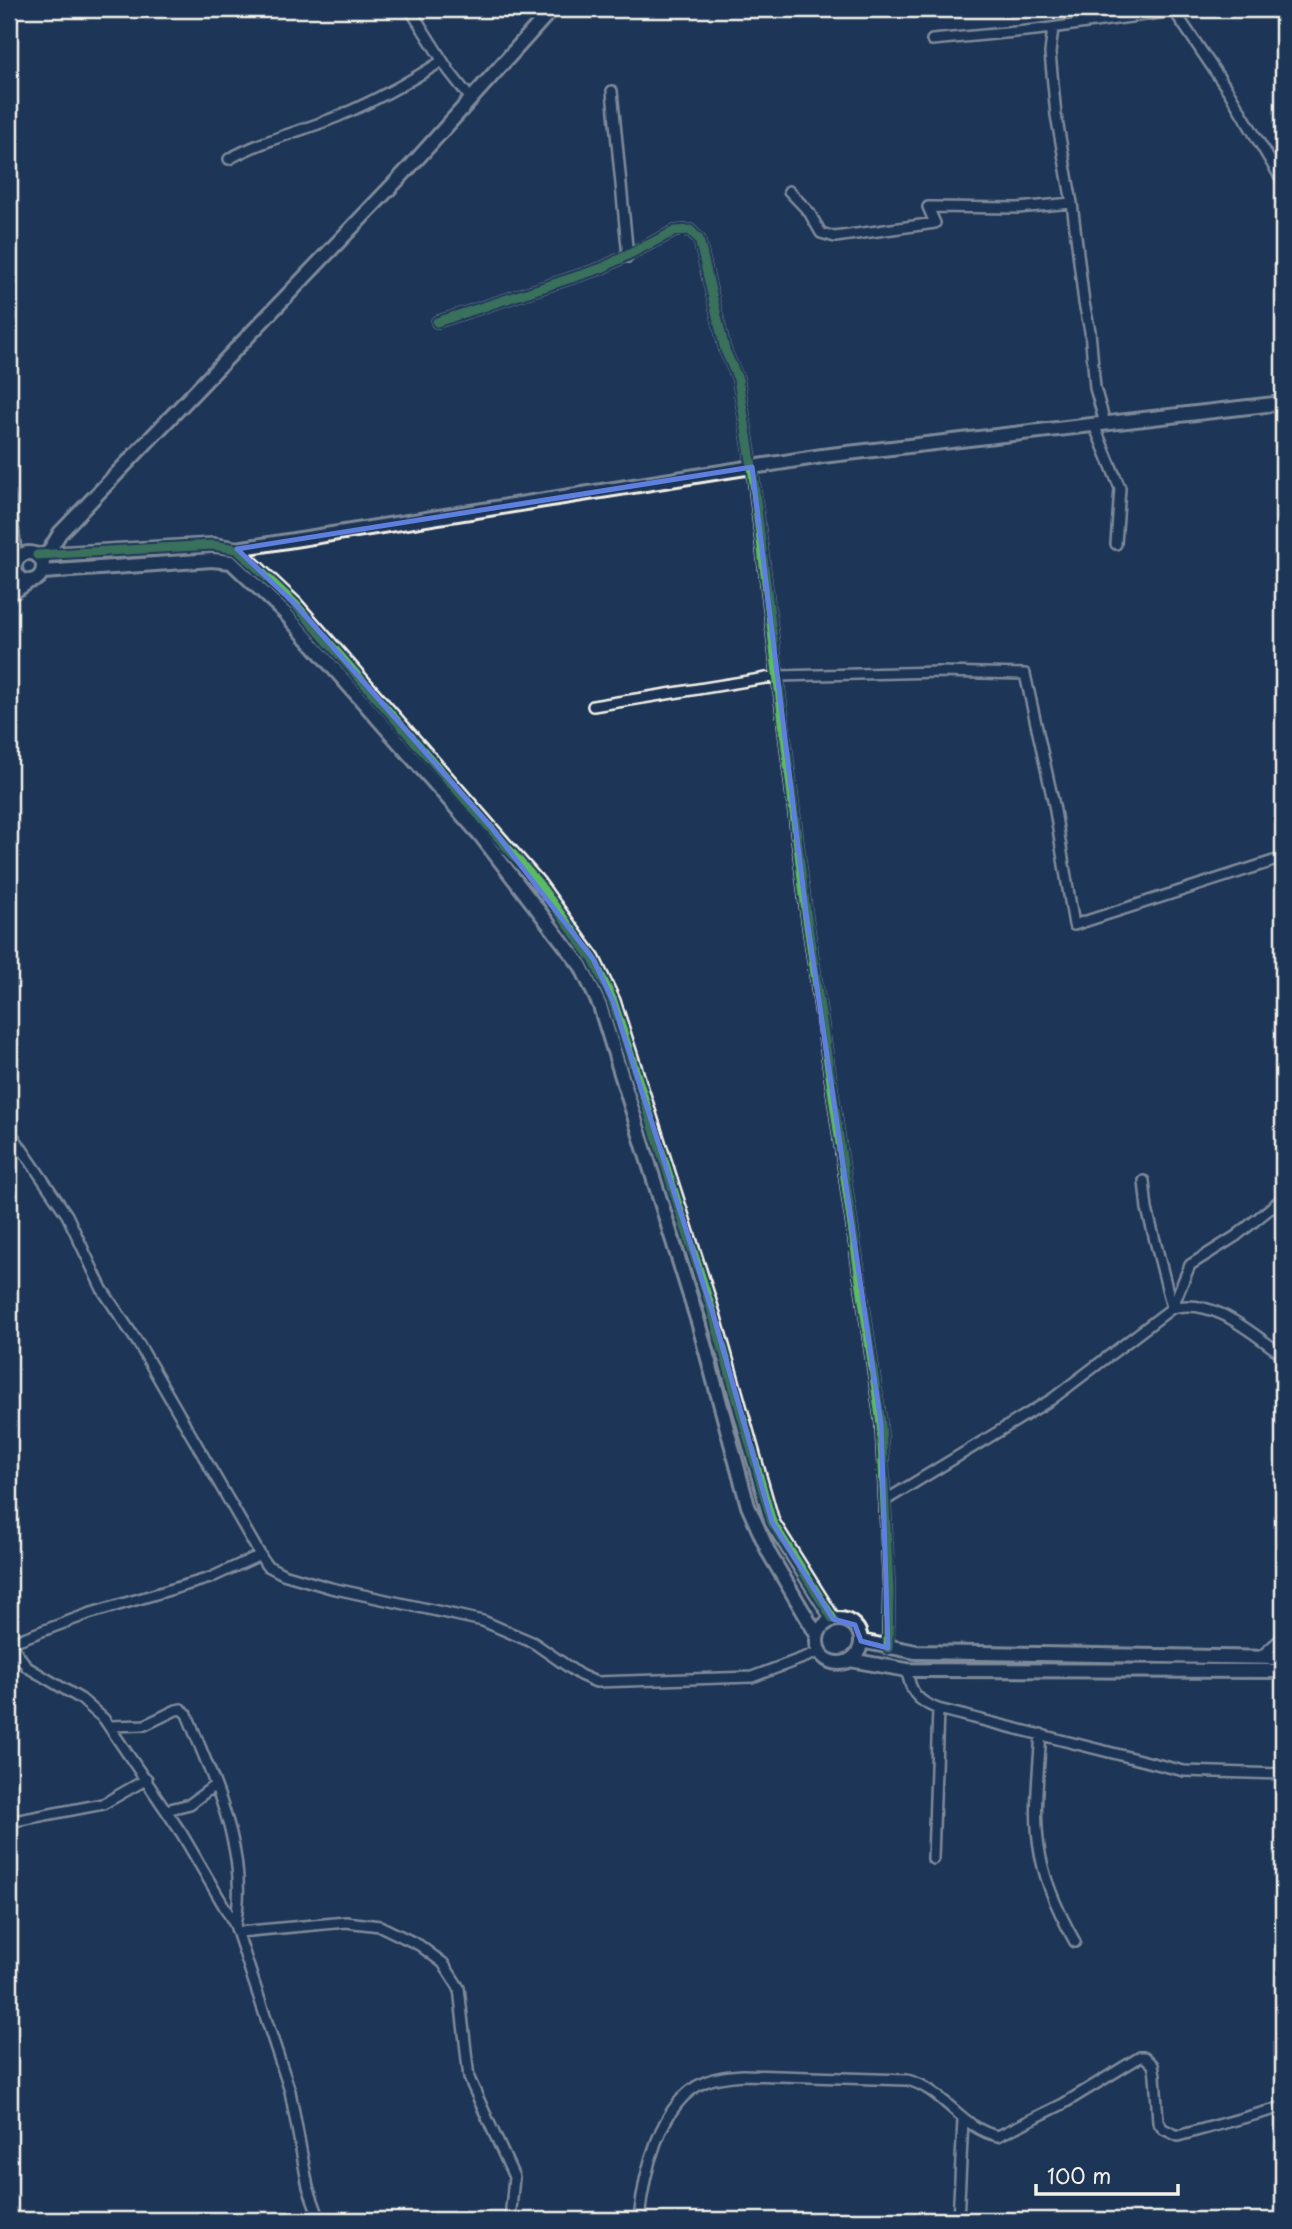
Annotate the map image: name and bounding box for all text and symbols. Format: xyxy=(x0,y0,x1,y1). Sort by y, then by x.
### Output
scale bar xyxy=(1036,2152,1178,2196)
text: 100 m xyxy=(1047,2159,1111,2191)

